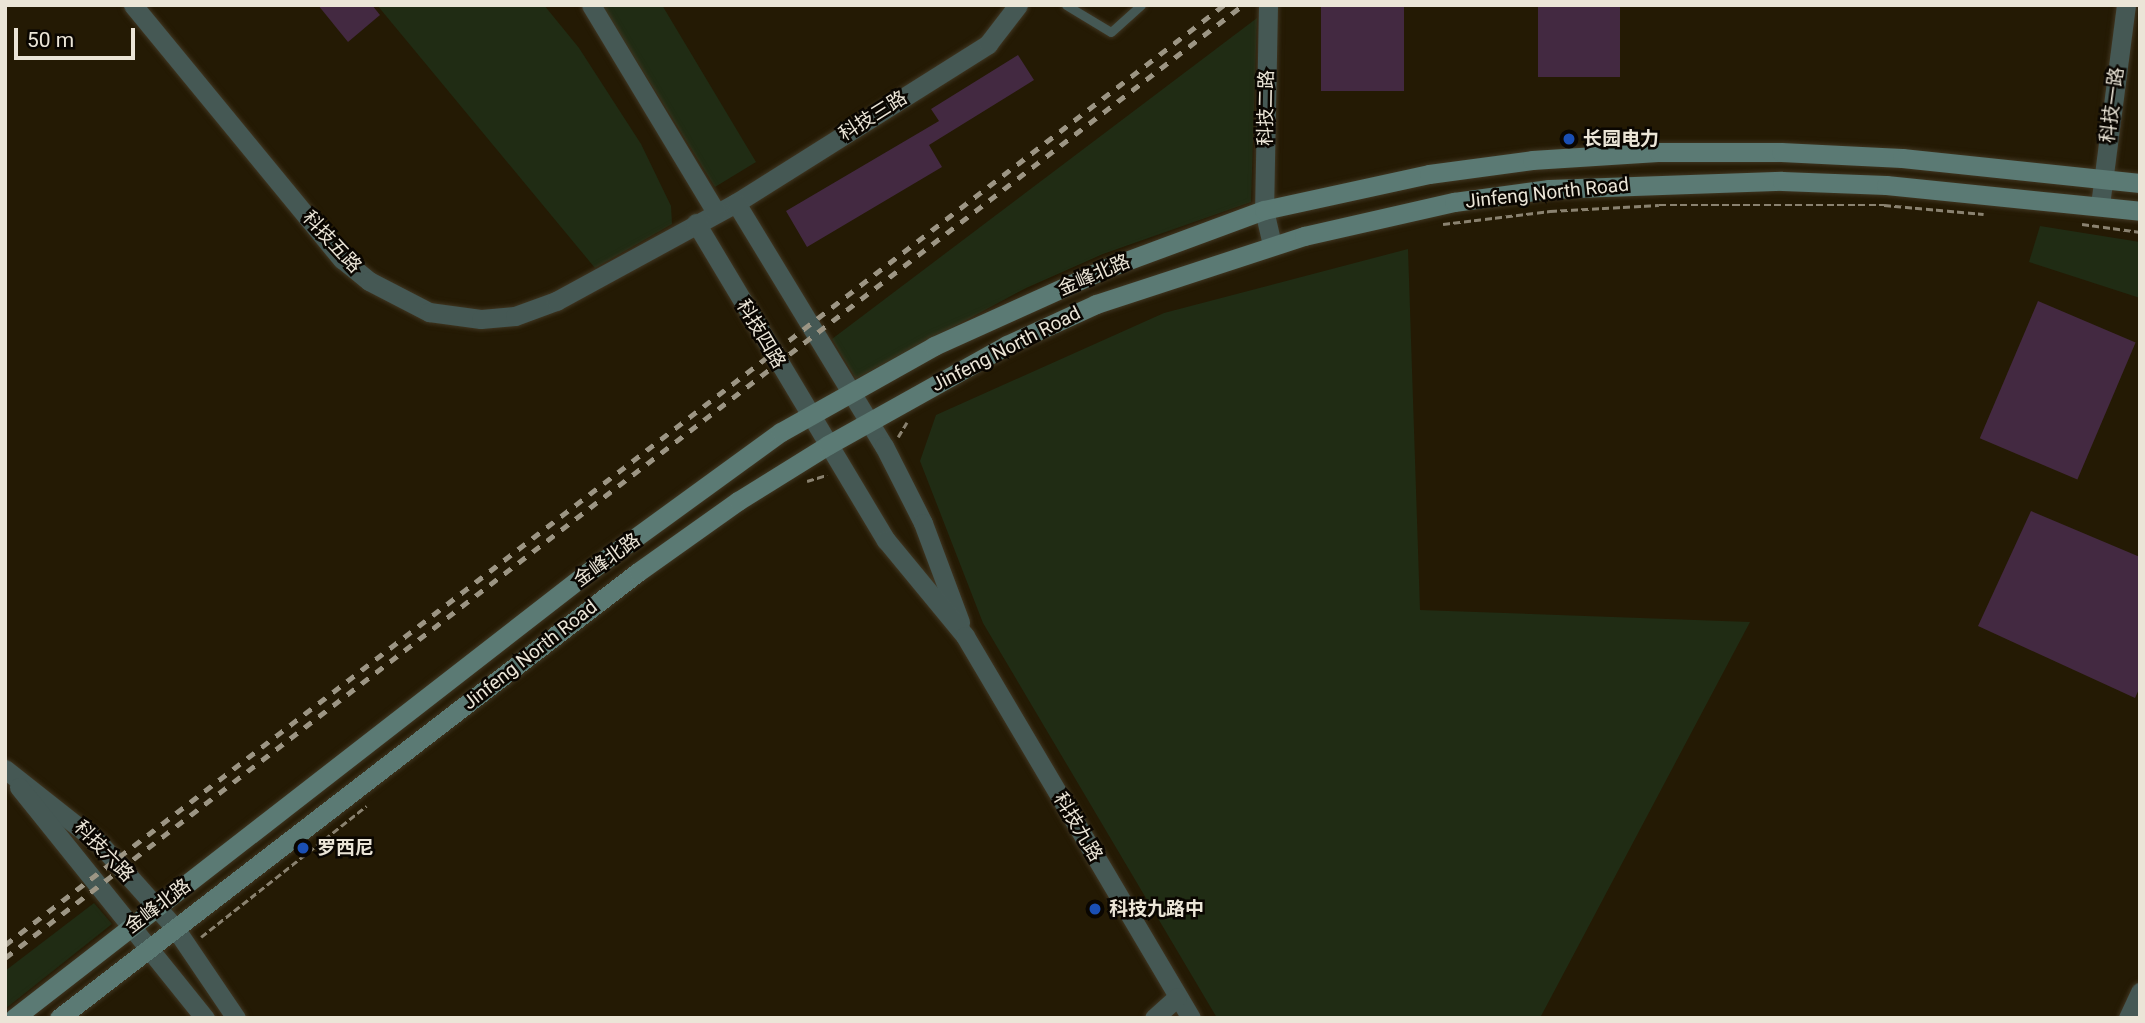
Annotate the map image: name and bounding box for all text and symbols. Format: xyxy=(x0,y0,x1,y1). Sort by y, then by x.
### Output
scale bar xyxy=(18,14,138,58)
text: 50 m xyxy=(27,28,74,52)
street label: 科技一路 xyxy=(2095,66,2129,144)
street label: 科技二路 xyxy=(1254,70,1278,146)
street label: 科技三路 xyxy=(835,86,911,146)
place label: 长园电力 xyxy=(1583,128,1659,150)
marker: 长园电力 xyxy=(1561,131,1577,147)
street label: Jinfeng North Road xyxy=(1464,173,1630,213)
street label: 科技五路 xyxy=(298,206,366,278)
street label: 金峰北路 xyxy=(1055,250,1133,300)
street label: 科技四路 xyxy=(732,296,790,372)
street label: Jinfeng North Road xyxy=(928,302,1084,396)
street label: 金峰北路 xyxy=(570,528,644,592)
street label: Jinfeng North Road xyxy=(458,595,602,715)
street label: 科技九路 xyxy=(1049,789,1107,865)
street label: 科技六路 xyxy=(69,816,139,886)
place label: 罗西尼 xyxy=(317,837,374,859)
marker: 罗西尼 xyxy=(295,840,311,856)
street label: 金峰北路 xyxy=(121,874,195,938)
place label: 科技九路中 xyxy=(1109,898,1204,920)
marker: 科技九路中 xyxy=(1087,901,1103,917)

